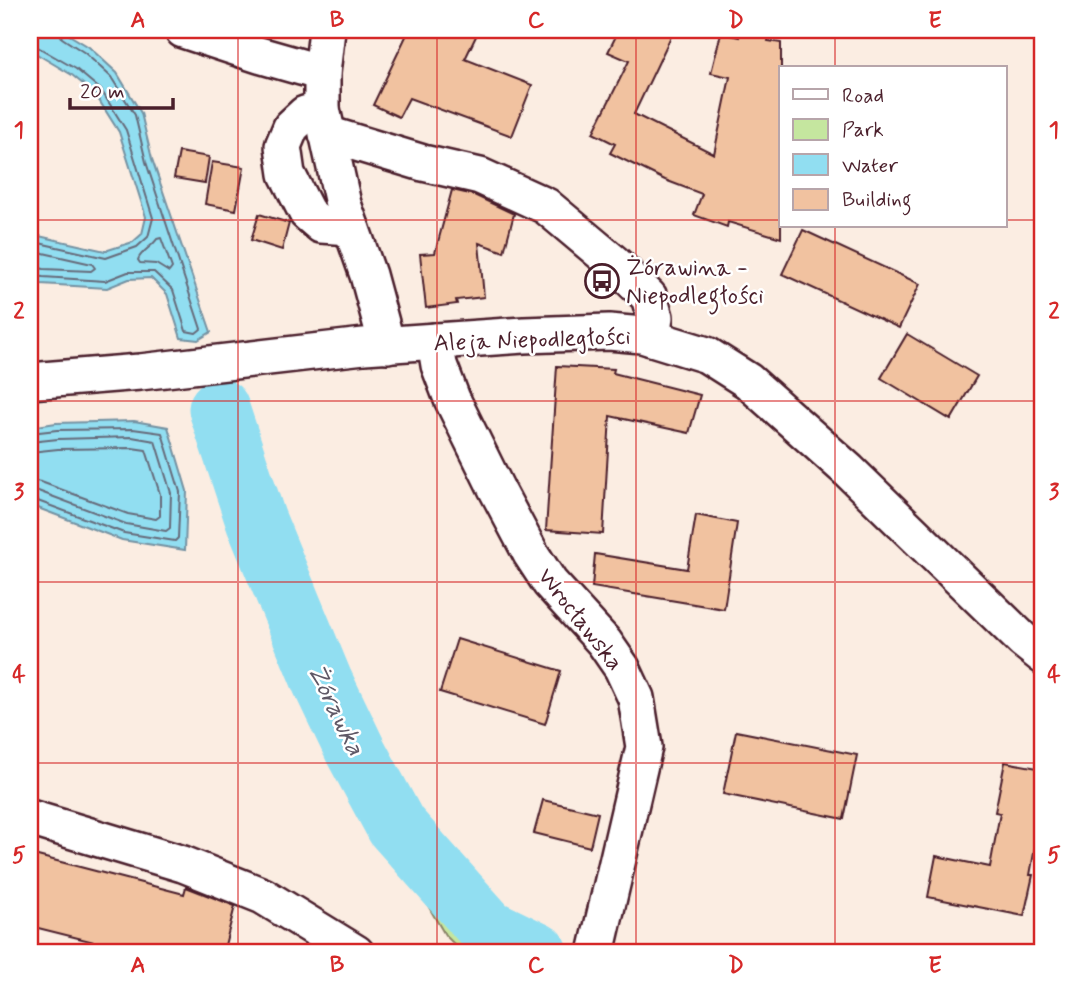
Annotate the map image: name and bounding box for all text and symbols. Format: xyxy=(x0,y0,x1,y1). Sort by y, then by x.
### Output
text: A xyxy=(130,6,146,36)
text: B xyxy=(330,6,345,36)
text: C xyxy=(528,6,545,36)
text: D xyxy=(728,6,744,36)
text: E xyxy=(928,6,942,36)
scale bar xyxy=(70,66,173,110)
legend xyxy=(779,66,1006,228)
text: 20 m xyxy=(80,78,125,106)
text: Road xyxy=(842,82,884,110)
text: 1 xyxy=(14,116,24,146)
text: Park xyxy=(842,116,884,144)
text: 1 xyxy=(1049,116,1059,146)
text: Water xyxy=(842,152,898,180)
text: Building xyxy=(842,186,912,216)
place label: Żórawina - Niepodległości xyxy=(626,253,764,315)
bus stop icon: Żórawina - Niepodległości xyxy=(583,262,621,300)
text: 2 xyxy=(13,297,25,327)
text: 2 xyxy=(1048,297,1060,327)
street label: Aleja Niepodległości xyxy=(433,322,631,359)
text: 3 xyxy=(14,478,25,508)
text: 3 xyxy=(1049,478,1060,508)
street label: Wrocławska xyxy=(530,562,630,678)
water label: Żórawka xyxy=(299,659,372,761)
text: 4 xyxy=(12,660,26,690)
text: 4 xyxy=(1047,660,1061,690)
text: 5 xyxy=(12,841,26,871)
text: 5 xyxy=(1047,841,1061,871)
text: A xyxy=(130,951,146,981)
text: B xyxy=(330,951,345,981)
text: C xyxy=(528,951,545,981)
text: D xyxy=(728,951,744,981)
text: E xyxy=(928,951,942,981)

